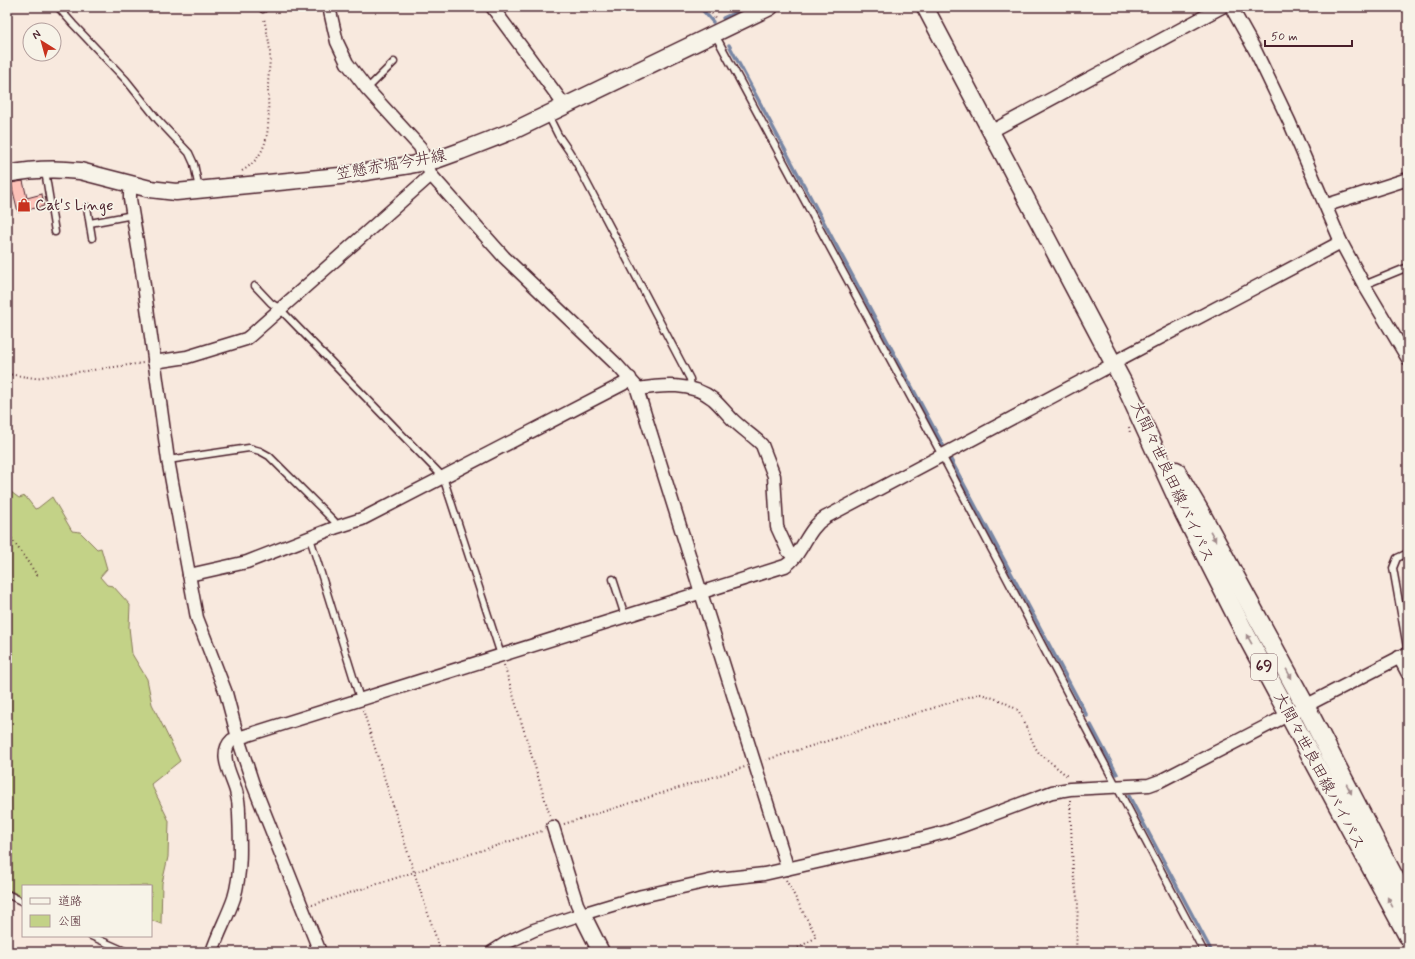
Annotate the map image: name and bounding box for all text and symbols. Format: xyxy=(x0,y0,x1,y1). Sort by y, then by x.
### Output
north arrow xyxy=(22,22,62,62)
scale bar xyxy=(1265,22,1352,48)
text: N xyxy=(29,27,44,43)
text: 50 m xyxy=(1271,29,1298,45)
street label: 笠懸赤堀今井線 xyxy=(334,145,448,185)
place label: Cat's Linge xyxy=(35,195,113,216)
shop icon: Cat's Linge xyxy=(16,197,32,213)
street label: 大間々世良田線バイパス xyxy=(1125,398,1219,566)
one-way arrow xyxy=(1210,530,1216,541)
one-way arrow xyxy=(1245,634,1252,645)
road number: 69 xyxy=(1251,654,1277,680)
one-way arrow xyxy=(1285,668,1292,680)
street label: 大間々世良田線バイパス xyxy=(1268,689,1370,853)
one-way arrow xyxy=(1346,784,1352,795)
legend xyxy=(22,885,152,937)
text: 道路 xyxy=(58,894,82,910)
one-way arrow xyxy=(1386,896,1393,908)
text: 公園 xyxy=(58,914,82,930)

